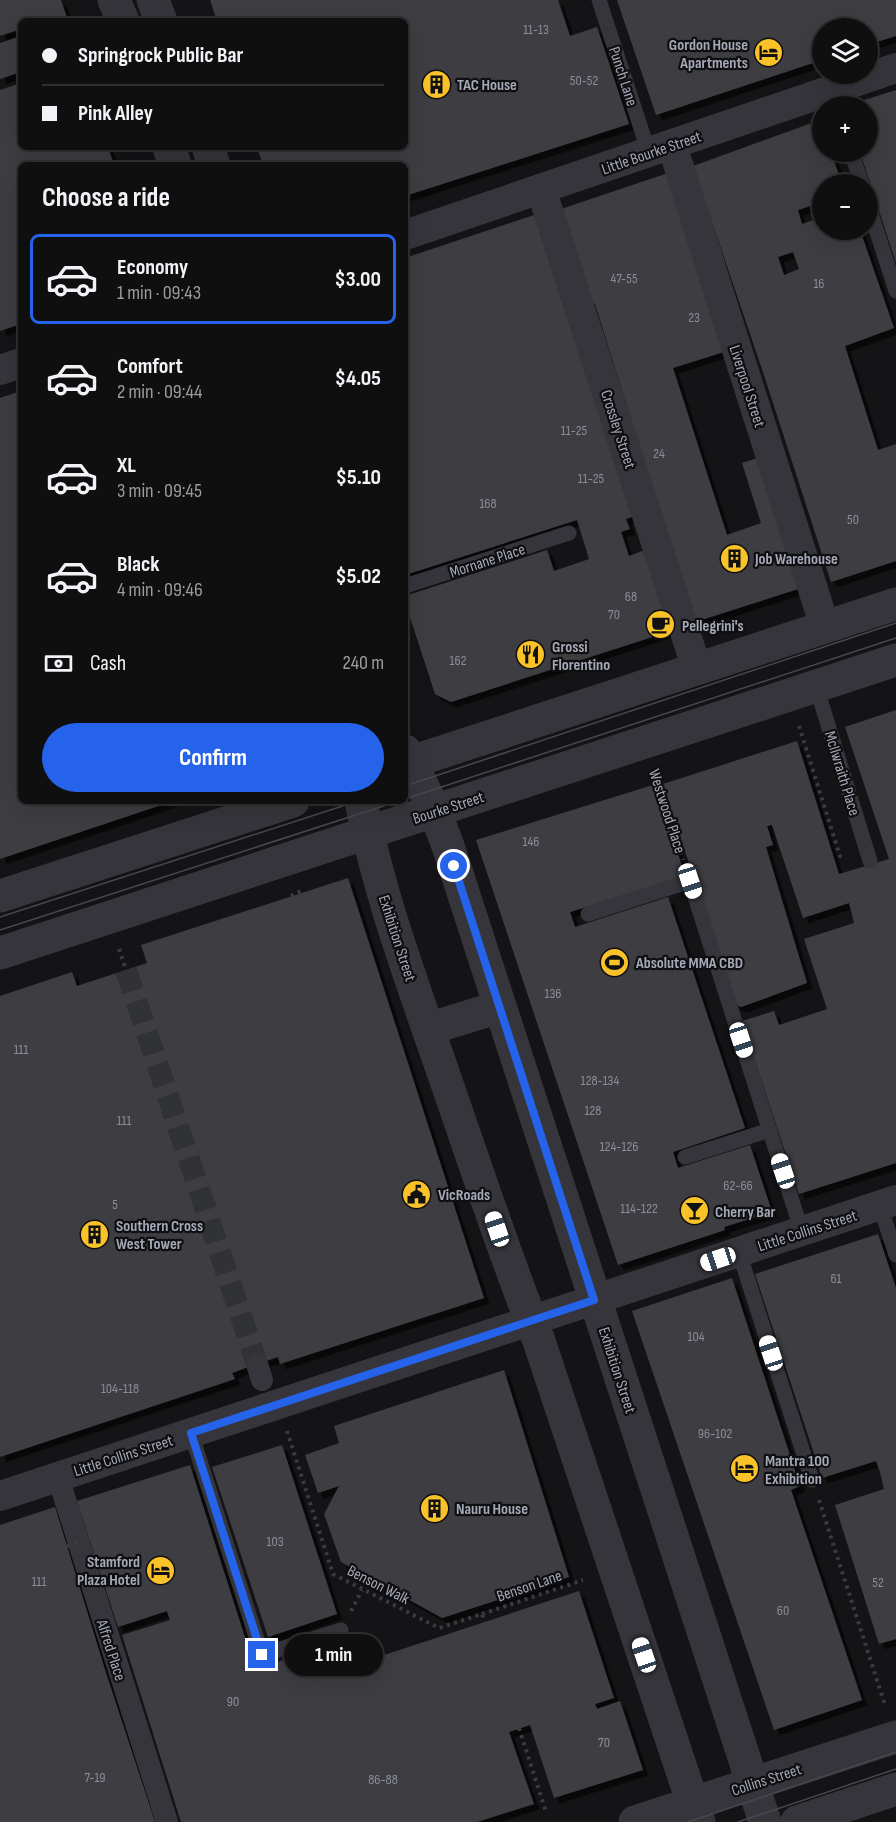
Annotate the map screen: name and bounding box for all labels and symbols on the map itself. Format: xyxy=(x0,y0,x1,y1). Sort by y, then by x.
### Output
house number: 11-13 xyxy=(523,21,549,38)
place label: Gordon House Apartments xyxy=(669,36,748,73)
hotel icon: Gordon House Apartments xyxy=(753,37,785,69)
street label: Punch Lane xyxy=(604,44,641,109)
building icon: TAC House xyxy=(420,68,452,100)
house number: 50-52 xyxy=(570,72,598,89)
place label: TAC House xyxy=(457,76,517,95)
street label: Little Bourke Street xyxy=(599,127,704,179)
house number: 47-55 xyxy=(610,270,638,287)
house number: 16 xyxy=(813,275,825,292)
house number: 23 xyxy=(688,309,700,326)
street label: Liverpool Street xyxy=(724,343,769,430)
street label: Crossley Street xyxy=(596,388,639,471)
house number: 11-25 xyxy=(561,422,588,439)
house number: 24 xyxy=(653,445,665,462)
house number: 11-25 xyxy=(578,470,605,487)
house number: 168 xyxy=(479,495,497,512)
house number: 50 xyxy=(847,511,859,528)
street label: Mornane Place xyxy=(447,540,528,583)
building icon: Job Warehouse xyxy=(718,542,750,574)
place label: Job Warehouse xyxy=(754,550,838,569)
house number: 68 xyxy=(625,588,637,605)
house number: 70 xyxy=(608,606,620,623)
cafe icon: Pellegrini's xyxy=(645,609,677,641)
place label: Pellegrini's xyxy=(682,617,744,636)
place label: Grossi Florentino xyxy=(552,638,610,675)
restaurant icon: Grossi Florentino xyxy=(515,639,547,671)
house number: 162 xyxy=(450,652,467,669)
street label: McIlwraith Place xyxy=(820,729,863,818)
street label: Westwood Place xyxy=(644,767,689,856)
street label: Bourke Street xyxy=(411,788,487,829)
house number: 146 xyxy=(523,833,539,850)
route start xyxy=(440,852,467,879)
car xyxy=(676,861,704,901)
street label: Exhibition Street xyxy=(374,893,420,984)
sports icon: Absolute MMA CBD xyxy=(599,946,631,978)
place label: Absolute MMA CBD xyxy=(635,954,743,973)
house number: 136 xyxy=(545,985,561,1002)
car xyxy=(727,1020,755,1060)
house number: 111 xyxy=(14,1041,28,1058)
house number: 128-134 xyxy=(581,1072,620,1089)
house number: 128 xyxy=(585,1102,601,1119)
house number: 111 xyxy=(117,1112,131,1129)
house number: 124-126 xyxy=(600,1138,638,1155)
car xyxy=(769,1151,797,1191)
house number: 62-66 xyxy=(723,1177,753,1194)
public building icon: VicRoads xyxy=(401,1178,433,1210)
place label: VicRoads xyxy=(438,1186,490,1205)
bar icon: Cherry Bar xyxy=(678,1195,710,1227)
house number: 5 xyxy=(112,1196,118,1213)
house number: 114-122 xyxy=(620,1200,658,1217)
place label: Cherry Bar xyxy=(715,1203,776,1222)
street label: Little Collins Street xyxy=(756,1206,859,1256)
car xyxy=(483,1209,511,1249)
place label: Southern Cross West Tower xyxy=(116,1217,203,1254)
building icon: Southern Cross West Tower xyxy=(79,1218,111,1250)
car xyxy=(698,1245,738,1273)
house number: 61 xyxy=(830,1270,842,1287)
street label: Exhibition Street xyxy=(594,1325,640,1416)
house number: 104 xyxy=(688,1328,705,1345)
car xyxy=(757,1333,785,1373)
house number: 104-118 xyxy=(101,1380,139,1397)
house number: 96-102 xyxy=(698,1425,732,1442)
street label: Little Collins Street xyxy=(72,1431,175,1481)
place label: Mantra 100 Exhibition xyxy=(765,1452,829,1489)
hotel icon: Mantra 100 Exhibition xyxy=(728,1453,760,1485)
building icon: Nauru House xyxy=(419,1492,451,1524)
place label: Nauru House xyxy=(456,1500,528,1519)
house number: 103 xyxy=(266,1533,284,1550)
place label: Stamford Plaza Hotel xyxy=(77,1553,140,1590)
hotel icon: Stamford Plaza Hotel xyxy=(145,1554,177,1586)
street label: Benson Walk xyxy=(344,1562,413,1609)
street label: Benson Lane xyxy=(494,1566,565,1606)
house number: 111 xyxy=(32,1573,46,1590)
house number: 52 xyxy=(872,1574,884,1591)
house number: 60 xyxy=(777,1602,789,1619)
street label: Alfred Place xyxy=(91,1616,129,1683)
callout: 1 min xyxy=(283,1634,382,1676)
car xyxy=(630,1635,658,1675)
route end xyxy=(248,1641,275,1668)
house number: 90 xyxy=(227,1693,239,1710)
house number: 70 xyxy=(598,1734,610,1751)
street label: Collins Street xyxy=(729,1760,804,1801)
house number: 7-19 xyxy=(84,1769,106,1786)
house number: 86-88 xyxy=(368,1771,398,1788)

